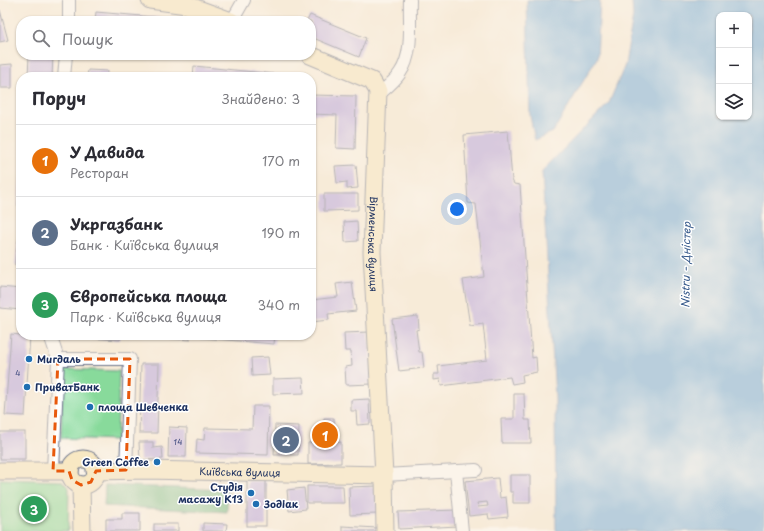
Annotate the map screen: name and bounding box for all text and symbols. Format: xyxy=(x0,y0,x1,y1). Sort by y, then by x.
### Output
map controls xyxy=(716,12,752,120)
button: + xyxy=(716,12,752,48)
search box xyxy=(16,16,316,60)
icon: search xyxy=(30,27,52,49)
text: Пошук xyxy=(62,27,113,50)
button: − xyxy=(716,48,752,84)
button: layers xyxy=(716,84,752,120)
text: Поруч xyxy=(32,85,86,111)
text: Знайдено: 3 xyxy=(222,89,300,108)
text: У Давида xyxy=(70,140,145,163)
text: 1 xyxy=(42,151,48,170)
text: 170 m xyxy=(262,151,300,170)
text: Ресторан xyxy=(70,163,129,182)
street label: Вірменська вулиця xyxy=(365,196,382,292)
your location xyxy=(447,199,467,219)
text: Укргазбанк xyxy=(70,212,163,235)
water label: Nistru - Дністер xyxy=(676,221,695,308)
text: 2 xyxy=(40,223,50,242)
text: 190 m xyxy=(261,223,300,242)
text: Банк · Київська вулиця xyxy=(70,235,219,254)
text: Європейська площа xyxy=(70,284,227,307)
text: 3 xyxy=(41,295,49,314)
text: 340 m xyxy=(257,295,300,314)
text: Парк · Київська вулиця xyxy=(70,307,221,326)
place label: Мигдаль xyxy=(37,351,81,366)
marker: Мигдаль xyxy=(24,354,34,364)
house number: 4 xyxy=(15,367,21,379)
place label: ПриватБанк xyxy=(35,379,100,394)
marker: ПриватБанк xyxy=(22,382,32,392)
place label: площа Шевченка xyxy=(98,399,189,414)
marker: площа Шевченка xyxy=(85,402,95,412)
pin: 1 xyxy=(312,420,338,450)
pin: 2 xyxy=(273,425,299,455)
house number: 14 xyxy=(174,436,182,448)
place label: Green Coffee xyxy=(82,454,149,469)
marker: Green Coffee xyxy=(152,457,162,467)
street label: Київська вулиця xyxy=(199,463,281,480)
place label: Студія масажу К13 xyxy=(178,479,243,506)
marker: Студія масажу К13 xyxy=(246,488,256,498)
pin: 3 xyxy=(21,494,47,524)
place label: Зодіак xyxy=(263,496,299,511)
marker: Зодіак xyxy=(251,499,261,509)

